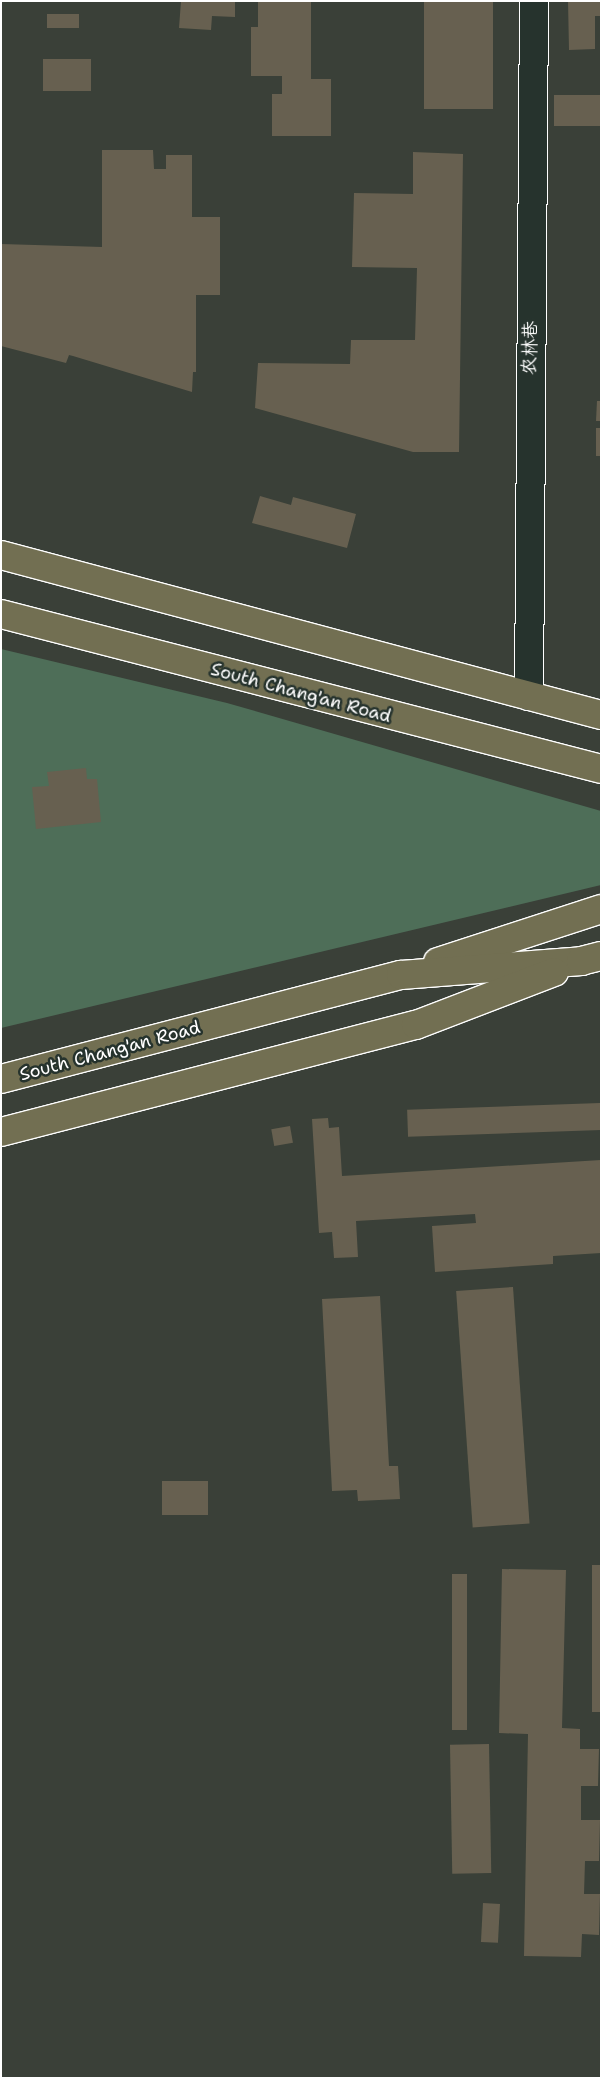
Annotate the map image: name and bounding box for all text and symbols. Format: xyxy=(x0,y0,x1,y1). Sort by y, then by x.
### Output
street label: 农林巷 xyxy=(519,321,541,375)
street label: South Chang'an Road xyxy=(208,658,394,728)
street label: South Chang'an Road xyxy=(17,1016,203,1086)

